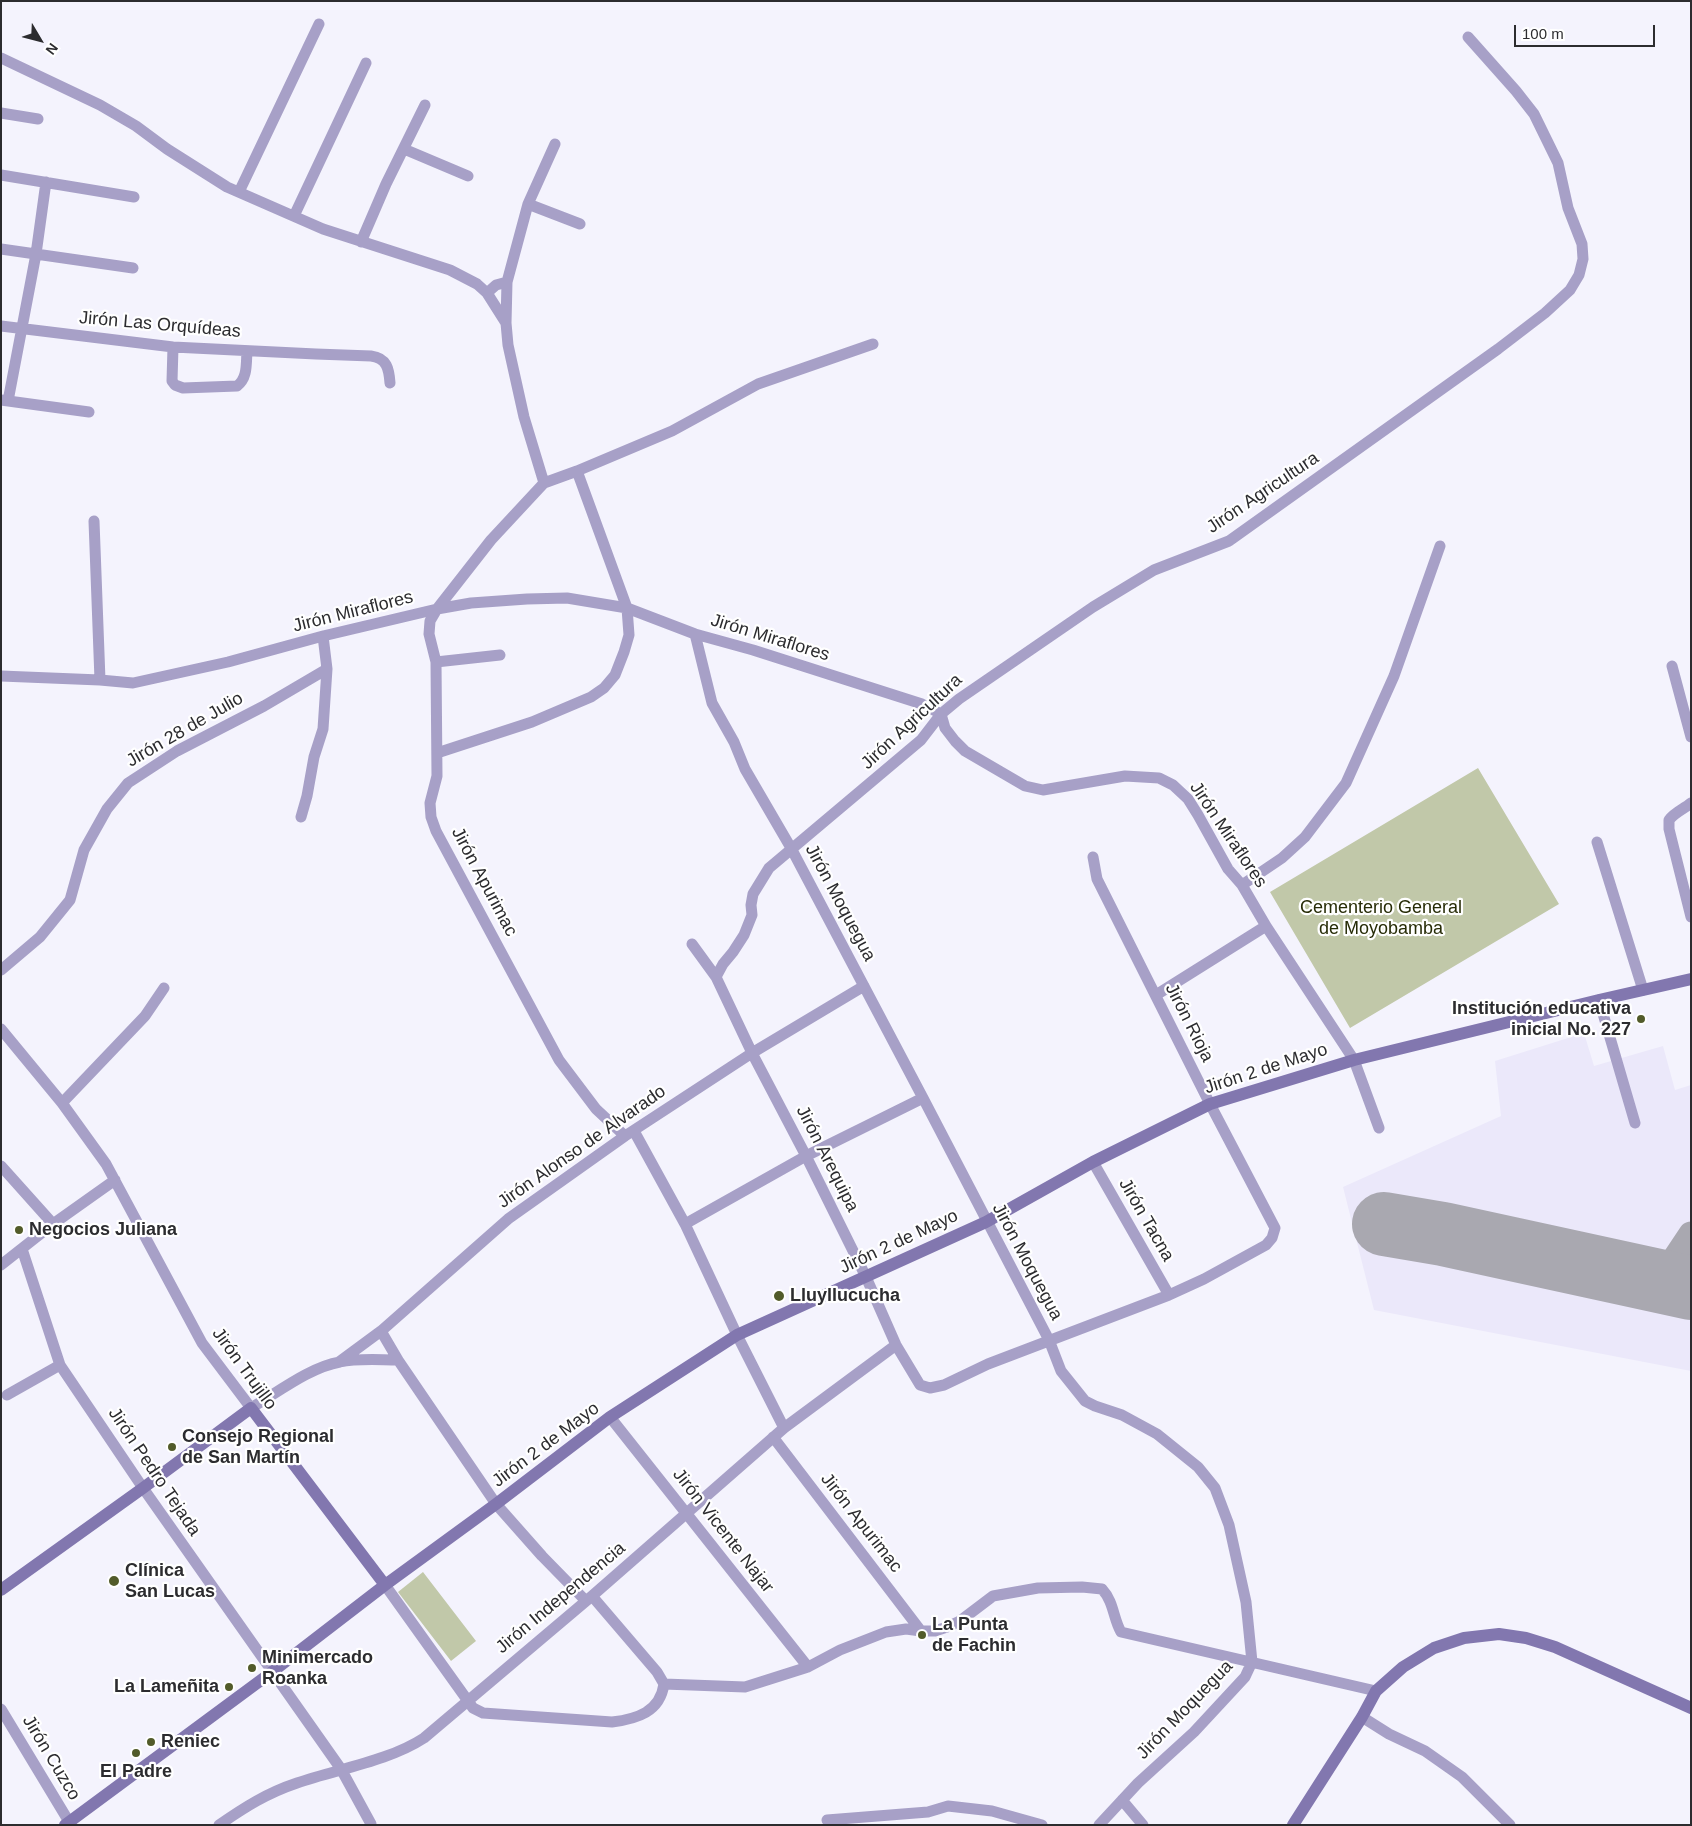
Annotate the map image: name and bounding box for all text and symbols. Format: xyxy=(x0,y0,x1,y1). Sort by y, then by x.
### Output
north arrow xyxy=(15,15,65,65)
scale bar xyxy=(1517,15,1658,47)
text: 100 m xyxy=(1522,25,1564,42)
text: N xyxy=(43,40,61,58)
street label: Jirón Las Orquídeas xyxy=(78,307,242,343)
street label: Jirón Agricultura xyxy=(1203,448,1323,538)
street label: Jirón Miraflores xyxy=(291,587,415,637)
street label: Jirón Miraflores xyxy=(708,610,832,666)
street label: Jirón Agricultura xyxy=(857,670,967,774)
street label: Jirón 28 de Julio xyxy=(123,688,247,772)
street label: Jirón Miraflores xyxy=(1185,778,1271,892)
street label: Jirón Apurimac xyxy=(446,824,522,940)
street label: Jirón Moquegua xyxy=(800,841,880,965)
park label: Cementerio General de Moyobamba xyxy=(1300,897,1462,940)
street label: Jirón Rioja xyxy=(1160,980,1218,1066)
place label: Institución educativa inicial No. 227 xyxy=(1452,998,1631,1040)
marker: Institución educativa inicial No. 227 xyxy=(1635,1013,1647,1025)
street label: Jirón 2 de Mayo xyxy=(1202,1039,1330,1099)
street label: Jirón Alonso de Alvarado xyxy=(494,1081,670,1213)
street label: Jirón Arequipa xyxy=(791,1102,863,1216)
street label: Jirón Tacna xyxy=(1114,1175,1178,1265)
street label: Jirón Moquegua xyxy=(987,1200,1067,1324)
street label: Jirón 2 de Mayo xyxy=(836,1205,962,1279)
place label: Negocios Juliana xyxy=(29,1219,177,1241)
marker: Negocios Juliana xyxy=(13,1224,25,1236)
place label: Lluyllucucha xyxy=(790,1285,900,1307)
marker: Lluyllucucha xyxy=(772,1289,786,1303)
street label: Jirón Trujillo xyxy=(207,1324,281,1414)
street label: Jirón 2 de Mayo xyxy=(488,1398,604,1492)
street label: Jirón Pedro Tejada xyxy=(103,1404,205,1540)
place label: Consejo Regional de San Martín xyxy=(182,1426,334,1468)
marker: Consejo Regional de San Martín xyxy=(166,1441,178,1453)
street label: Jirón Vicente Najar xyxy=(668,1465,778,1597)
street label: Jirón Apurimac xyxy=(816,1469,906,1577)
street label: Jirón Independencia xyxy=(492,1538,630,1658)
place label: Clínica San Lucas xyxy=(125,1560,215,1602)
marker: Clínica San Lucas xyxy=(107,1574,121,1588)
place label: La Punta de Fachin xyxy=(932,1614,1016,1656)
marker: La Punta de Fachin xyxy=(916,1629,928,1641)
place label: Minimercado Roanka xyxy=(262,1647,373,1690)
street label: Jirón Moquegua xyxy=(1132,1656,1238,1764)
marker: Minimercado Roanka xyxy=(246,1662,258,1674)
place label: La Lameñita xyxy=(114,1676,219,1698)
marker: La Lameñita xyxy=(223,1681,235,1693)
street label: Jirón Cuzco xyxy=(17,1712,85,1804)
place label: Reniec xyxy=(161,1731,220,1753)
marker: Reniec xyxy=(145,1736,157,1748)
marker: El Padre xyxy=(130,1747,142,1759)
place label: El Padre xyxy=(100,1761,172,1783)

